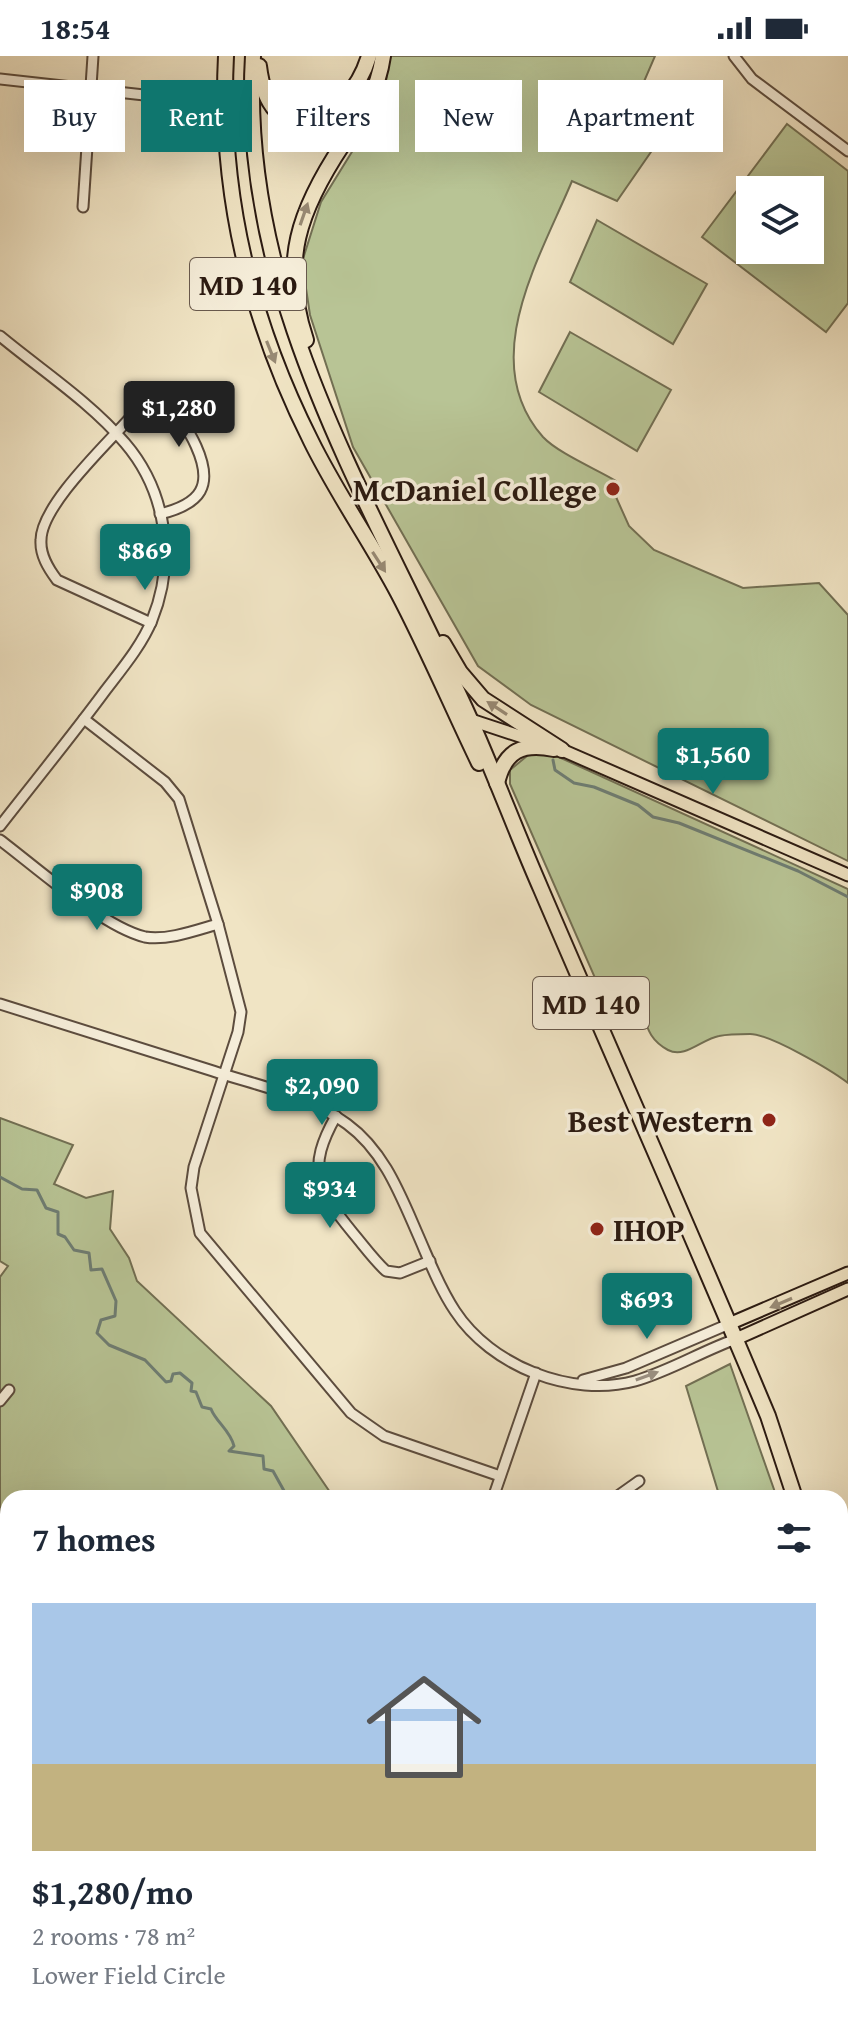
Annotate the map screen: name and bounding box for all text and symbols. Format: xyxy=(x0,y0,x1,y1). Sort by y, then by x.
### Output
text: 18:54 xyxy=(40,6,111,50)
chip: Buy xyxy=(24,80,125,152)
chip: Rent xyxy=(141,80,252,152)
chip: Filters xyxy=(268,80,399,152)
chip: New xyxy=(415,80,522,152)
chip: Apartment xyxy=(538,80,723,152)
map controls xyxy=(736,176,824,264)
button: layers xyxy=(736,176,824,264)
one-way arrow xyxy=(299,201,311,225)
road number: MD 140 xyxy=(190,258,306,310)
one-way arrow xyxy=(264,341,277,364)
pin: $1,280 xyxy=(114,381,244,449)
text: $1,280 xyxy=(142,387,216,426)
place label: McDaniel College xyxy=(353,466,597,513)
marker: McDaniel College xyxy=(604,480,622,498)
pin: $869 xyxy=(98,524,192,592)
text: $869 xyxy=(118,530,172,569)
one-way arrow xyxy=(371,552,386,573)
one-way arrow xyxy=(486,701,507,716)
pin: $1,560 xyxy=(648,728,778,796)
text: $1,560 xyxy=(676,734,750,773)
pin: $908 xyxy=(50,864,144,932)
text: $908 xyxy=(70,870,124,909)
road number: MD 140 xyxy=(533,977,649,1029)
pin: $2,090 xyxy=(257,1059,387,1127)
text: $2,090 xyxy=(285,1065,359,1104)
place label: Best Western xyxy=(568,1097,753,1144)
marker: Best Western xyxy=(760,1111,778,1129)
pin: $934 xyxy=(283,1162,377,1230)
text: $934 xyxy=(303,1168,357,1207)
place label: IHOP xyxy=(613,1206,685,1253)
marker: IHOP xyxy=(588,1220,606,1238)
pin: $693 xyxy=(600,1273,694,1341)
text: $693 xyxy=(620,1279,674,1318)
one-way arrow xyxy=(769,1297,793,1310)
one-way arrow xyxy=(636,1369,660,1382)
text: 7 homes xyxy=(32,1514,156,1563)
icon: filters xyxy=(772,1516,816,1560)
icon: home xyxy=(352,1655,496,1799)
text: $1,280/mo xyxy=(32,1867,193,1916)
text: 2 rooms · 78 m² xyxy=(32,1916,195,1955)
text: Lower Field Circle xyxy=(32,1955,226,1994)

